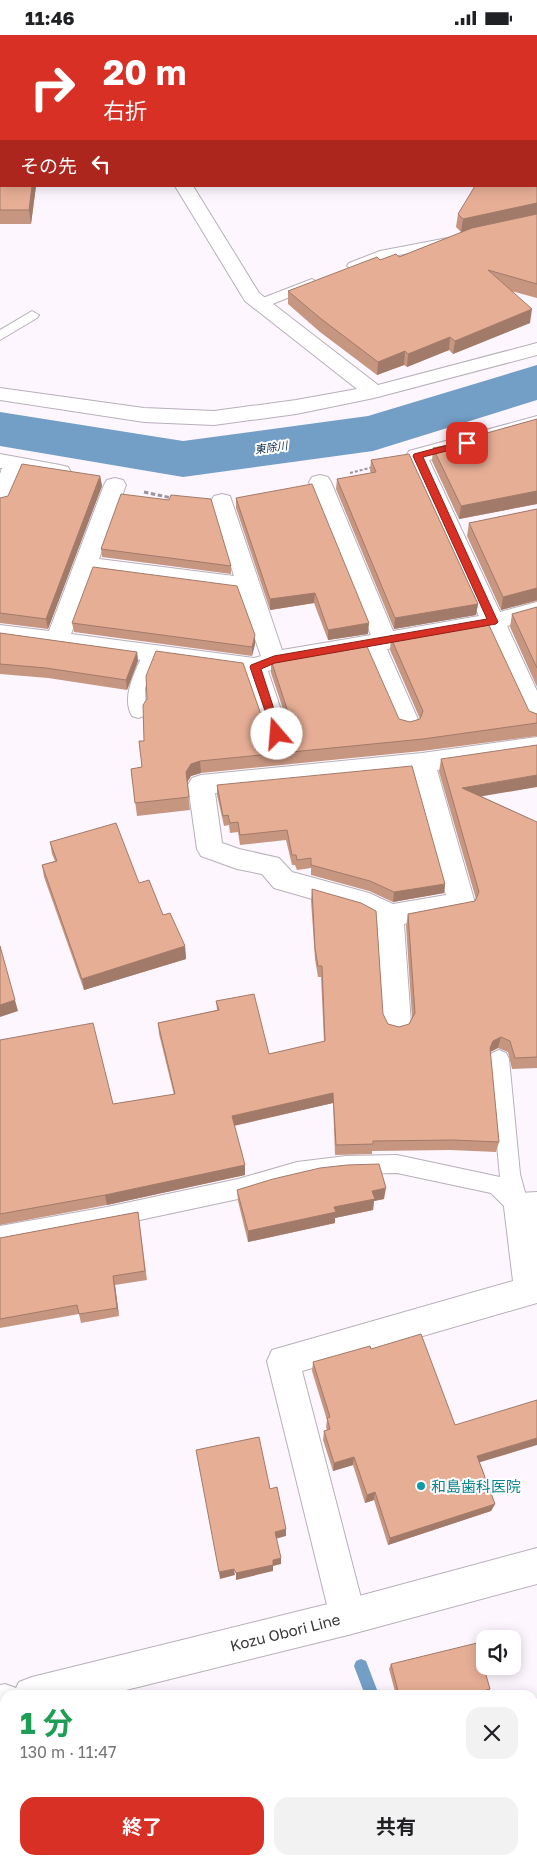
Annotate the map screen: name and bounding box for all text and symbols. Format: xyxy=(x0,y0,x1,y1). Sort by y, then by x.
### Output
text: 11:46 xyxy=(25,6,75,29)
text: 20 m xyxy=(103,51,186,93)
icon: right xyxy=(20,55,85,120)
text: 右折 xyxy=(103,97,147,124)
icon: left xyxy=(87,150,115,178)
text: その先 xyxy=(20,154,77,177)
pin xyxy=(446,422,488,464)
icon: arrive xyxy=(453,429,481,457)
water label: 東除川 xyxy=(254,438,289,456)
position arrow xyxy=(250,707,302,759)
place label: 和島歯科医院 xyxy=(431,1477,521,1495)
marker: 和島歯科医院 xyxy=(415,1480,427,1492)
street label: Kozu Obori Line xyxy=(228,1610,342,1654)
map controls xyxy=(476,1630,521,1675)
button: sound xyxy=(476,1630,521,1675)
text: 1 分 xyxy=(20,1705,73,1741)
button: close xyxy=(466,1707,518,1759)
text: 130 m · 11:47 xyxy=(20,1742,117,1762)
button: 終了 xyxy=(20,1797,264,1855)
button: 共有 xyxy=(274,1797,518,1855)

